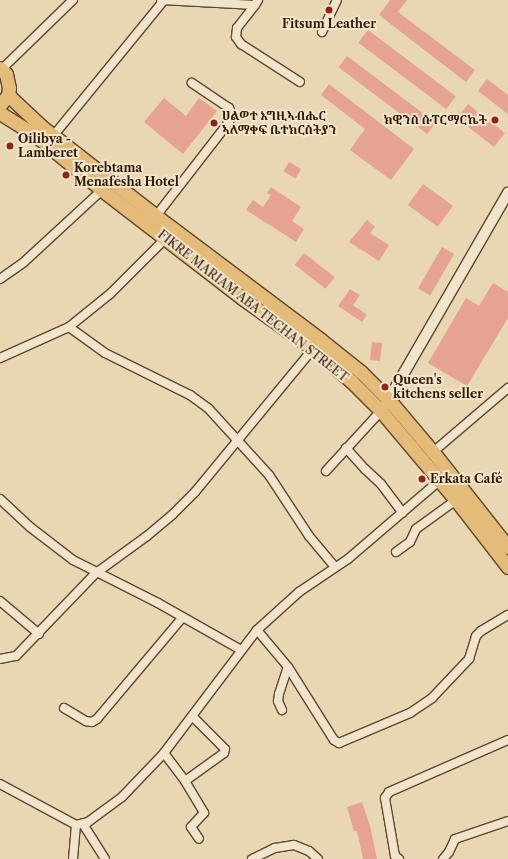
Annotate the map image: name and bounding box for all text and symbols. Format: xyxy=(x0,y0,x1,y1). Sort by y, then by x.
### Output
marker: Fitsum Leather xyxy=(324,5,334,15)
place label: Fitsum Leather xyxy=(282,17,376,31)
place label: ሀልወተ እግዚኣብሔር ኣለማቀፍ ቤተክርስትያን xyxy=(222,109,336,137)
place label: ክዊንስ ሱፐርማርኬት xyxy=(383,113,487,127)
marker: ክዊንስ ሱፐርማርኬት xyxy=(490,115,500,125)
marker: ሀልወተ እግዚኣብሔር ኣለማቀፍ ቤተክርስትያን xyxy=(209,118,219,128)
place label: Oilibya - Lamberet xyxy=(18,132,78,160)
marker: Oilibya - Lamberet xyxy=(5,141,15,151)
place label: Korebtama Menafesha Hotel xyxy=(74,161,179,189)
marker: Korebtama Menafesha Hotel xyxy=(61,170,71,180)
street label: FIKRE MARIAM ABA TECHAN STREET xyxy=(155,227,351,385)
place label: Queen's kitchens seller xyxy=(393,373,483,401)
marker: Queen's kitchens seller xyxy=(380,382,390,392)
place label: Erkata Café xyxy=(430,472,503,486)
marker: Erkata Café xyxy=(417,474,427,484)

